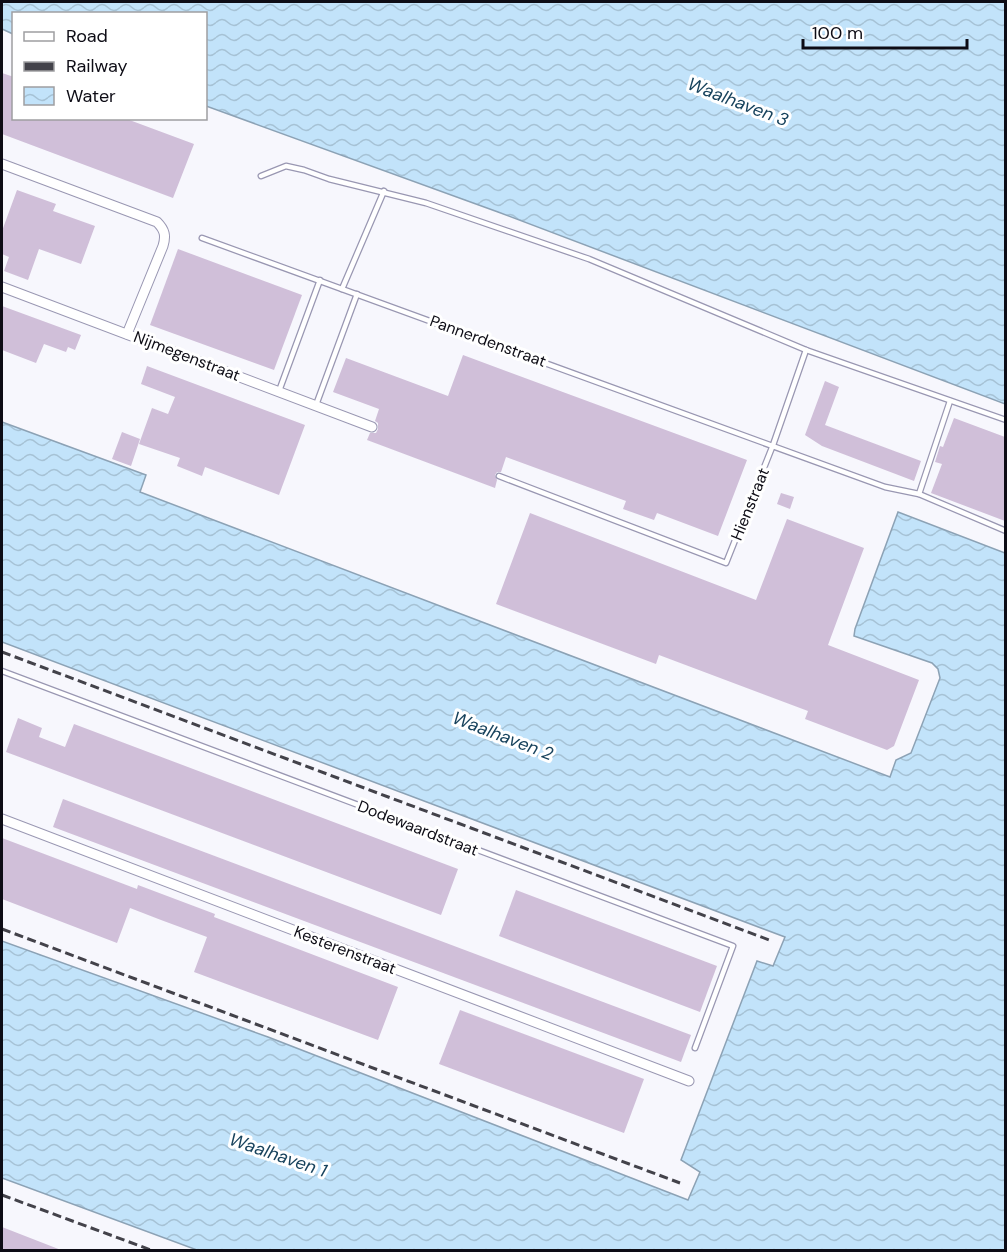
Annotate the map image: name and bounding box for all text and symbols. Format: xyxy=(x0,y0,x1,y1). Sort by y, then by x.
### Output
legend xyxy=(12,12,207,120)
scale bar xyxy=(803,12,966,50)
text: 100 m xyxy=(812,21,863,45)
text: Road xyxy=(66,24,108,48)
text: Railway xyxy=(66,54,128,78)
water label: Waalhaven 3 xyxy=(684,72,792,132)
text: Water xyxy=(66,84,116,108)
street label: Pannerdenstraat xyxy=(427,310,549,372)
street label: Nijmegenstraat xyxy=(131,326,243,386)
street label: Hienstraat xyxy=(726,465,774,543)
water label: Waalhaven 2 xyxy=(449,706,557,766)
street label: Dodewaardstraat xyxy=(355,795,481,861)
street label: Kesterenstraat xyxy=(291,921,399,979)
water label: Waalhaven 1 xyxy=(226,1127,330,1183)

